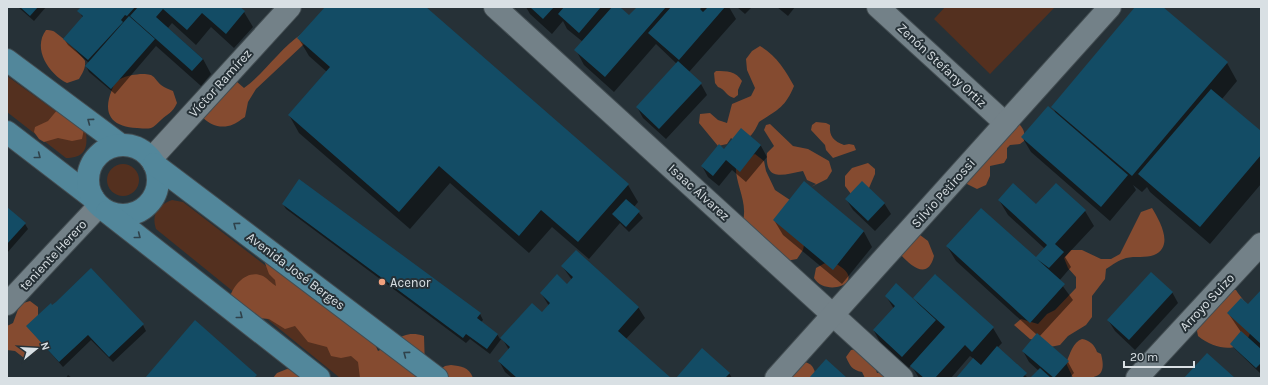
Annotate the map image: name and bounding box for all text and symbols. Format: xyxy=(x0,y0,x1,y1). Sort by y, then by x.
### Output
street label: Zenón Stefany Ortiz xyxy=(894,20,990,110)
street label: Víctor Ramírez xyxy=(186,46,254,120)
one-way arrow xyxy=(87,119,94,126)
one-way arrow xyxy=(33,151,40,158)
street label: Silvio Petirossi xyxy=(908,155,978,231)
street label: Isaac Álvarez xyxy=(665,159,734,223)
street label: teniente Herero xyxy=(16,217,90,293)
one-way arrow xyxy=(233,223,240,230)
street label: Avenida José Berges xyxy=(244,229,348,313)
one-way arrow xyxy=(133,231,140,238)
street label: Arroyo Suizo xyxy=(1177,270,1237,334)
place label: Acenor xyxy=(390,275,431,290)
marker: Acenor xyxy=(377,277,387,287)
one-way arrow xyxy=(235,311,242,318)
north arrow xyxy=(16,329,56,369)
text: N xyxy=(38,340,52,352)
scale bar xyxy=(1124,343,1194,369)
text: 20 m xyxy=(1130,350,1158,364)
one-way arrow xyxy=(404,352,411,359)

